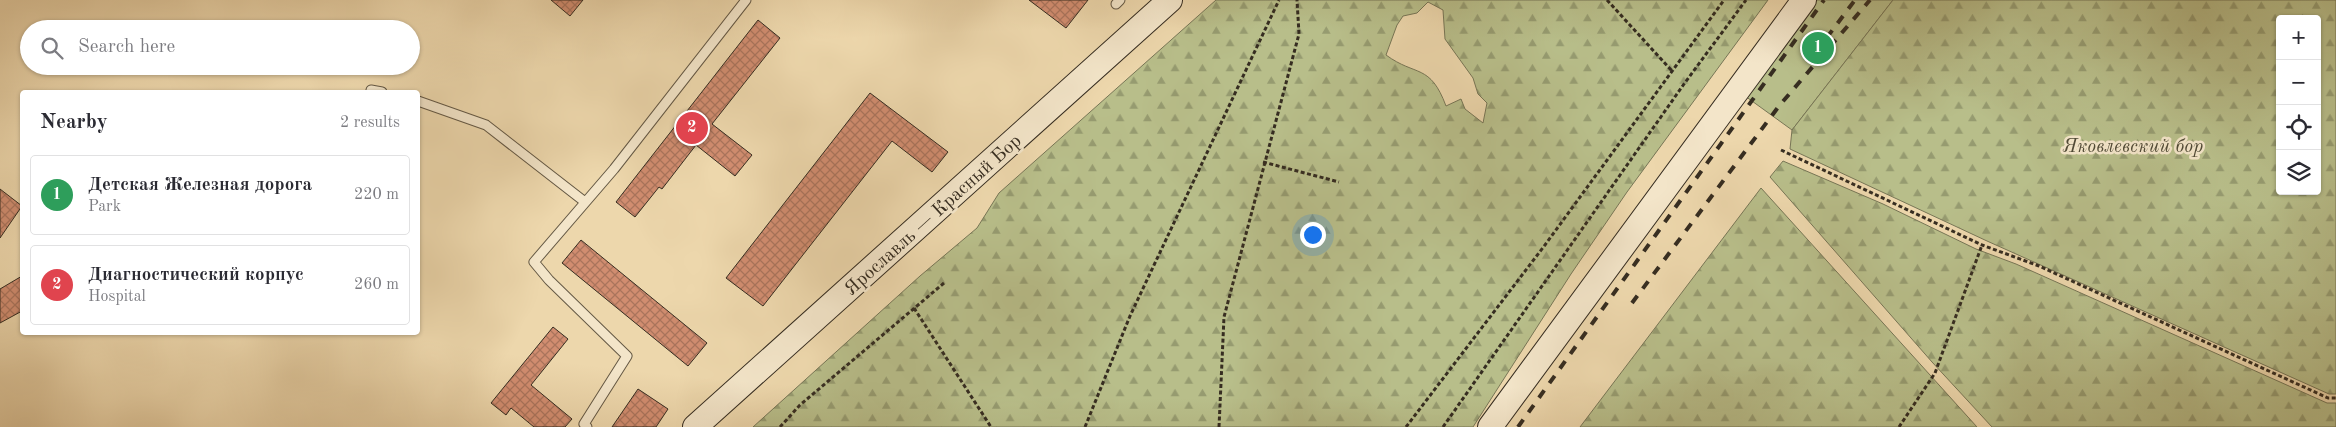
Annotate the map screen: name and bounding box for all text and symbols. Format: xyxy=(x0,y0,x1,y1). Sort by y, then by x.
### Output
map controls xyxy=(2276,15,2321,195)
button: + xyxy=(2276,15,2321,60)
search box xyxy=(20,20,420,75)
pin: 1 xyxy=(1802,29,1834,67)
icon: search xyxy=(38,34,66,62)
text: Search here xyxy=(78,38,175,57)
button: − xyxy=(2276,60,2321,105)
button: locate xyxy=(2276,105,2321,150)
pin: 2 xyxy=(676,109,708,147)
text: Nearby xyxy=(40,112,108,133)
text: 2 results xyxy=(340,115,400,131)
street label: Ярославль — Красный Бор xyxy=(842,132,1026,300)
park label: Яковлевский бор xyxy=(2063,137,2203,157)
button: layers xyxy=(2276,150,2321,195)
text: Детская Железная дорога xyxy=(88,176,312,195)
text: 1 xyxy=(52,187,62,203)
text: 220 m xyxy=(354,187,399,203)
text: Park xyxy=(88,199,121,215)
your location xyxy=(1300,222,1326,248)
text: Диагностический корпус xyxy=(88,266,304,285)
text: 2 xyxy=(52,277,62,293)
text: 260 m xyxy=(354,277,399,293)
text: Hospital xyxy=(88,289,146,305)

